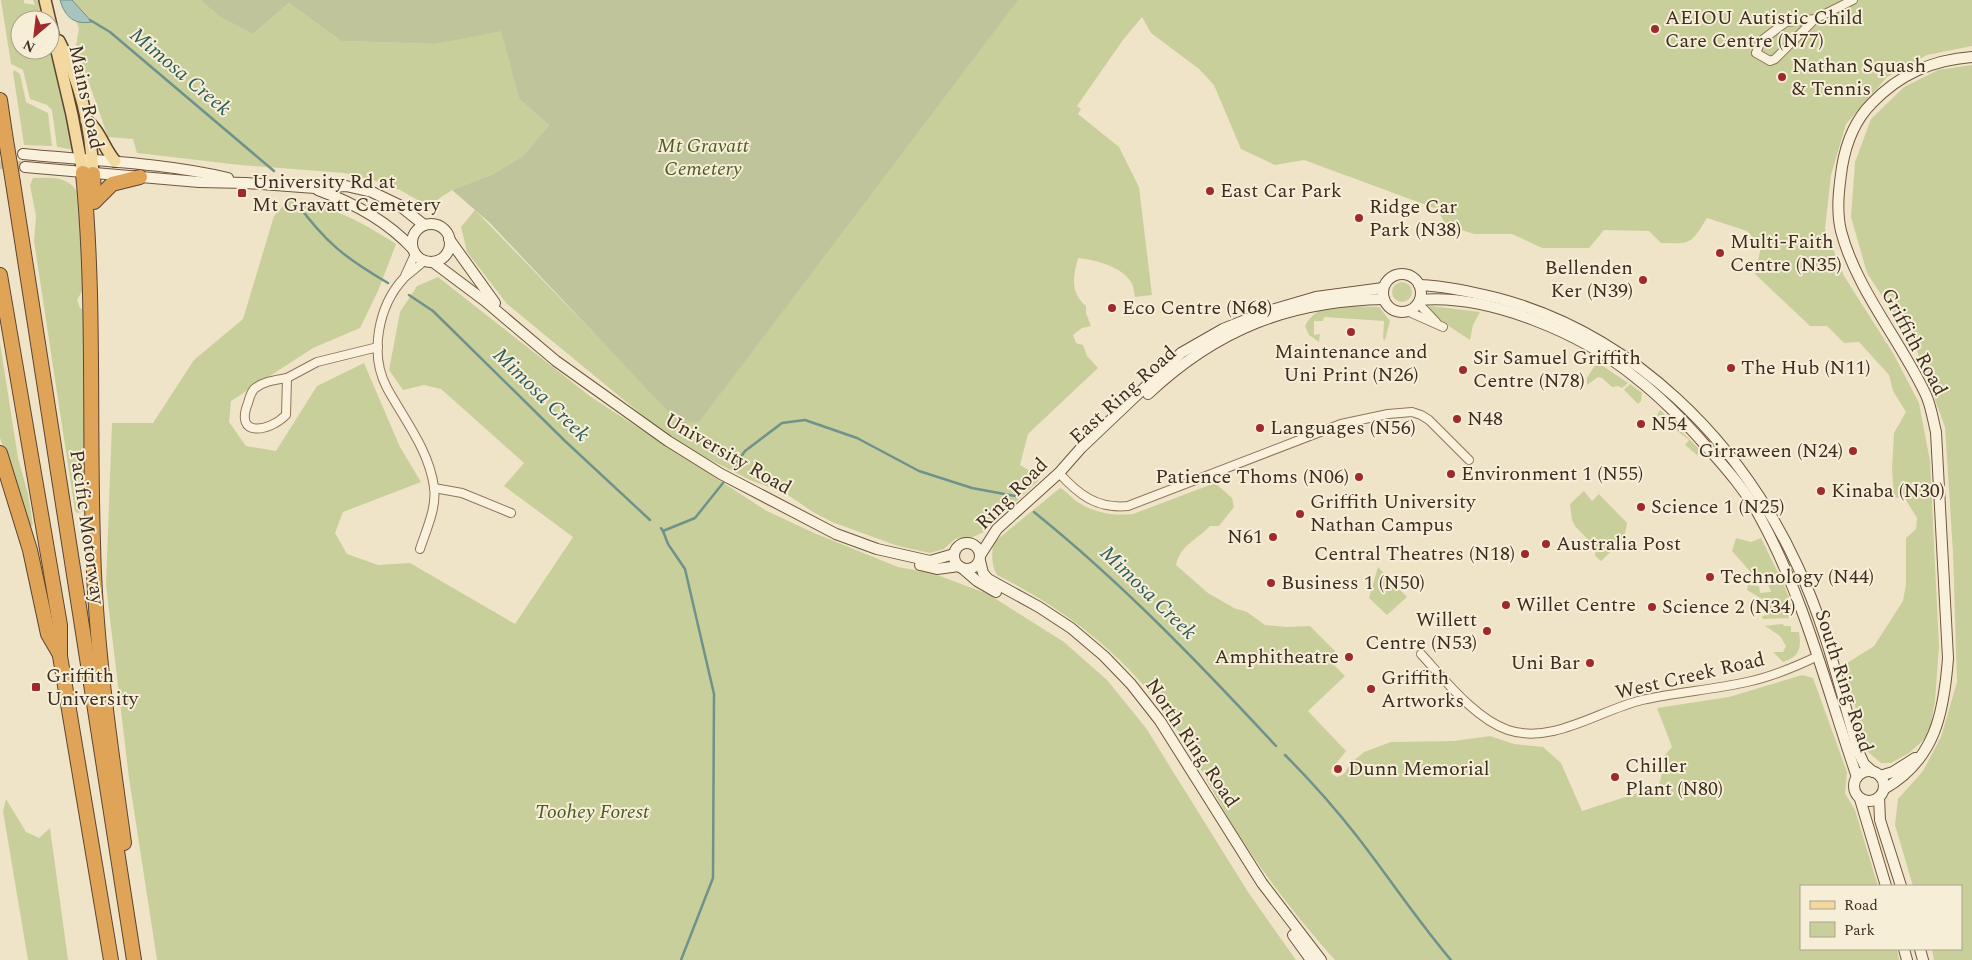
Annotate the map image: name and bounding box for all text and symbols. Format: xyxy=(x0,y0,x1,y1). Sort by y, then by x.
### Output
place label: AEIOU Autistic Child Care Centre (N77) xyxy=(1665,3,1863,56)
north arrow xyxy=(10,10,60,60)
water label: Mimosa Creek xyxy=(122,20,238,124)
marker: AEIOU Autistic Child Care Centre (N77) xyxy=(1649,23,1661,35)
text: N xyxy=(19,34,39,58)
street label: Mains Road xyxy=(60,42,112,152)
place label: Nathan Squash & Tennis xyxy=(1792,51,1926,104)
marker: Nathan Squash & Tennis xyxy=(1776,71,1788,83)
park label: Mt Gravatt Cemetery xyxy=(657,131,749,184)
place label: University Rd at Mt Gravatt Cemetery xyxy=(252,167,442,220)
place label: East Car Park xyxy=(1220,176,1342,206)
marker: East Car Park xyxy=(1204,185,1216,197)
marker: University Rd at Mt Gravatt Cemetery xyxy=(236,187,248,199)
place label: Ridge Car Park (N38) xyxy=(1369,192,1461,245)
marker: Ridge Car Park (N38) xyxy=(1353,212,1365,224)
place label: Multi-Faith Centre (N35) xyxy=(1730,227,1842,280)
marker: Multi-Faith Centre (N35) xyxy=(1714,247,1726,259)
place label: Bellenden Ker (N39) xyxy=(1544,253,1633,306)
marker: Bellenden Ker (N39) xyxy=(1637,274,1649,286)
street label: Griffith Road xyxy=(1873,283,1955,401)
place label: Eco Centre (N68) xyxy=(1122,293,1272,323)
marker: Eco Centre (N68) xyxy=(1106,302,1118,314)
marker: Maintenance and Uni Print (N26) xyxy=(1345,326,1357,338)
place label: Maintenance and Uni Print (N26) xyxy=(1274,337,1428,390)
street label: East Ring Road xyxy=(1063,339,1183,451)
water label: Mimosa Creek xyxy=(485,340,597,450)
place label: Sir Samuel Griffith Centre (N78) xyxy=(1473,343,1641,396)
place label: The Hub (N11) xyxy=(1741,353,1870,383)
marker: The Hub (N11) xyxy=(1725,362,1737,374)
marker: Sir Samuel Griffith Centre (N78) xyxy=(1457,364,1469,376)
place label: N48 xyxy=(1467,404,1503,434)
street label: University Road xyxy=(659,405,797,503)
place label: N54 xyxy=(1651,409,1687,439)
place label: Languages (N56) xyxy=(1270,413,1416,443)
marker: N48 xyxy=(1451,413,1463,425)
marker: N54 xyxy=(1635,418,1647,430)
marker: Languages (N56) xyxy=(1254,422,1266,434)
place label: Girraween (N24) xyxy=(1698,436,1843,466)
marker: Girraween (N24) xyxy=(1847,445,1859,457)
street label: Pacific Motorway xyxy=(61,448,113,608)
street label: Ring Road xyxy=(969,451,1055,537)
place label: Environment 1 (N55) xyxy=(1461,459,1643,489)
place label: Patience Thoms (N06) xyxy=(1155,462,1349,492)
marker: Environment 1 (N55) xyxy=(1445,468,1457,480)
marker: Patience Thoms (N06) xyxy=(1353,471,1365,483)
place label: Kinaba (N30) xyxy=(1831,476,1945,506)
marker: Kinaba (N30) xyxy=(1815,485,1827,497)
place label: Griffith University Nathan Campus xyxy=(1310,487,1477,540)
place label: Science 1 (N25) xyxy=(1651,492,1784,522)
marker: Science 1 (N25) xyxy=(1635,501,1647,513)
marker: Griffith University Nathan Campus xyxy=(1294,508,1306,520)
place label: N61 xyxy=(1227,522,1263,552)
place label: Australia Post xyxy=(1556,529,1681,559)
marker: N61 xyxy=(1267,531,1279,543)
water label: Mimosa Creek xyxy=(1092,538,1204,648)
marker: Australia Post xyxy=(1540,538,1552,550)
place label: Central Theatres (N18) xyxy=(1314,539,1515,569)
marker: Central Theatres (N18) xyxy=(1519,548,1531,560)
place label: Technology (N44) xyxy=(1720,562,1874,592)
place label: Business 1 (N50) xyxy=(1281,568,1425,598)
marker: Technology (N44) xyxy=(1704,571,1716,583)
marker: Business 1 (N50) xyxy=(1265,577,1277,589)
place label: Willet Centre xyxy=(1516,590,1636,620)
place label: Science 2 (N34) xyxy=(1662,592,1795,622)
marker: Willet Centre xyxy=(1500,599,1512,611)
marker: Science 2 (N34) xyxy=(1646,601,1658,613)
place label: Willett Centre (N53) xyxy=(1365,605,1477,658)
street label: South Ring Road xyxy=(1807,606,1881,756)
marker: Willett Centre (N53) xyxy=(1481,625,1493,637)
place label: Amphitheatre xyxy=(1214,642,1339,672)
street label: West Creek Road xyxy=(1612,644,1768,708)
place label: Uni Bar xyxy=(1511,648,1580,678)
marker: Amphitheatre xyxy=(1343,651,1355,663)
marker: Uni Bar xyxy=(1584,657,1596,669)
place label: Griffith University xyxy=(46,661,140,714)
place label: Griffith Artworks xyxy=(1381,663,1464,716)
street label: North Ring Road xyxy=(1137,672,1247,814)
marker: Griffith University xyxy=(30,681,42,693)
marker: Griffith Artworks xyxy=(1365,683,1377,695)
place label: Chiller Plant (N80) xyxy=(1625,751,1723,804)
place label: Dunn Memorial xyxy=(1348,754,1490,784)
marker: Dunn Memorial xyxy=(1332,763,1344,775)
marker: Chiller Plant (N80) xyxy=(1609,771,1621,783)
park label: Toohey Forest xyxy=(535,797,650,827)
legend xyxy=(1800,885,1962,950)
text: Road xyxy=(1844,894,1878,917)
text: Park xyxy=(1844,919,1875,942)

